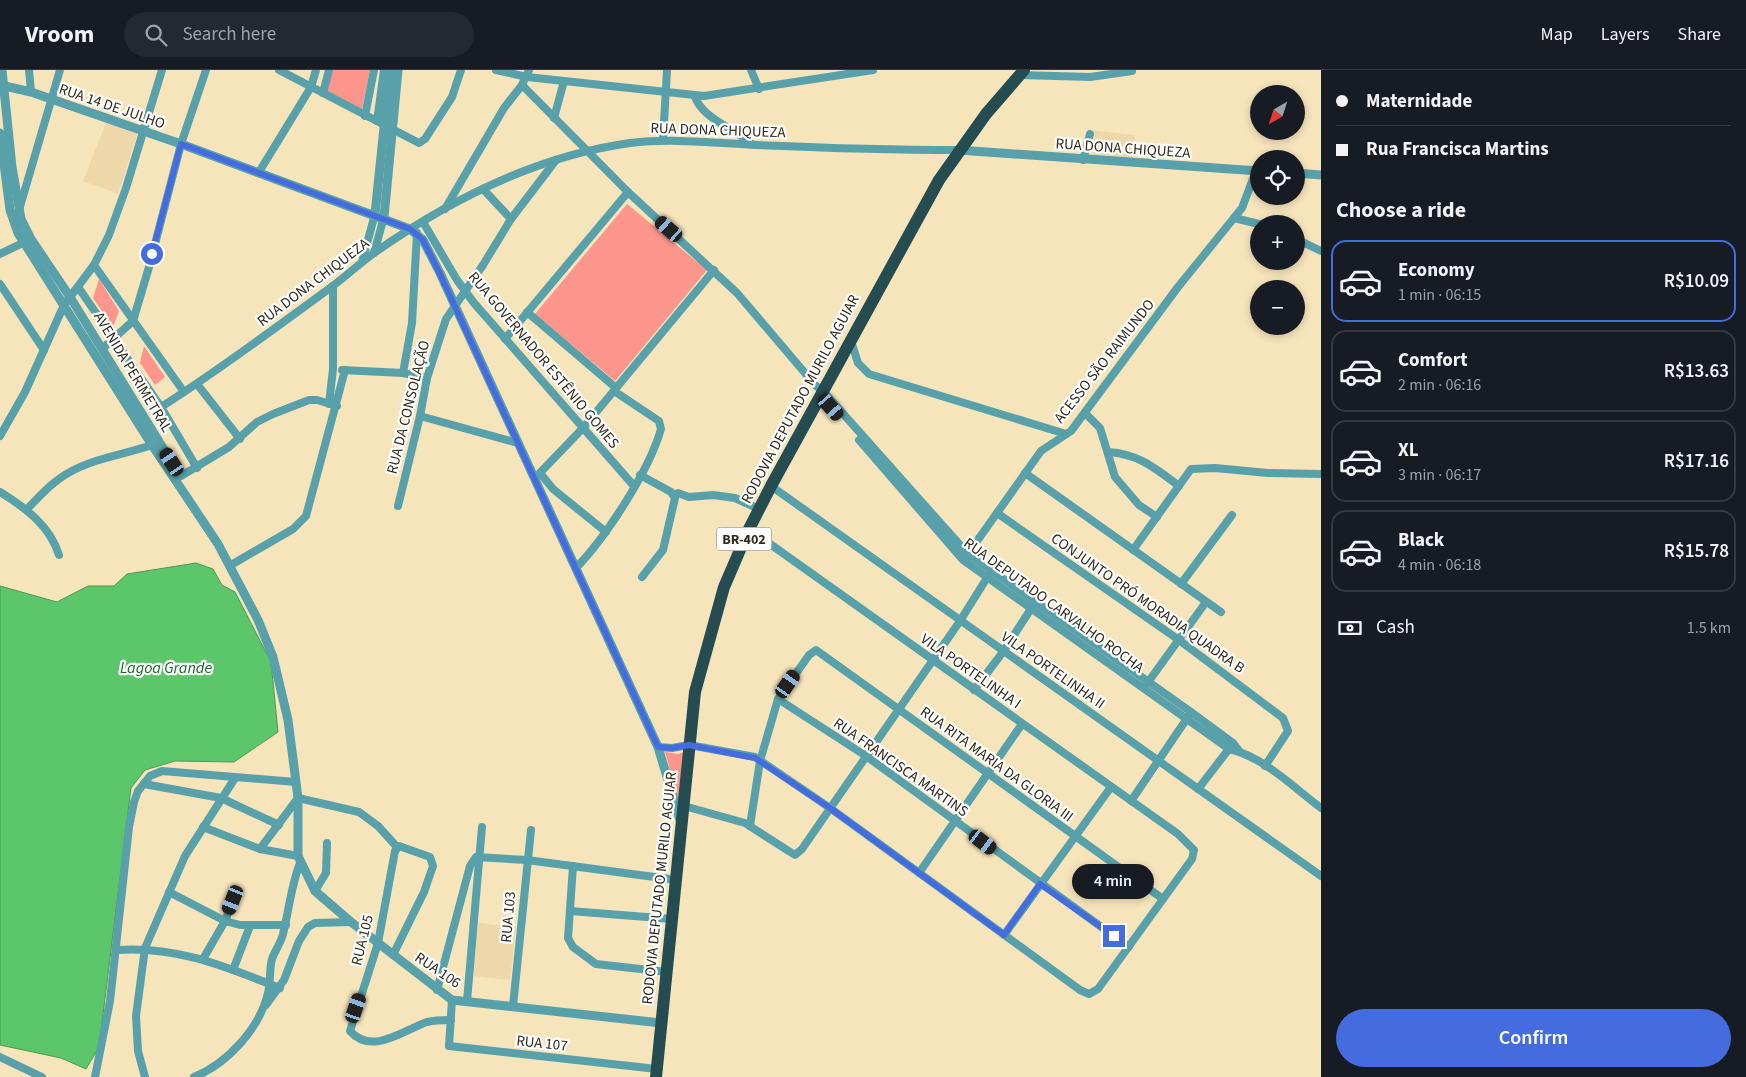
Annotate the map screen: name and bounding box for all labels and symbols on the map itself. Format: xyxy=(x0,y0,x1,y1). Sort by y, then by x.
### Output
street label: RUA 14 DE JULHO xyxy=(56,78,168,134)
north arrow xyxy=(1250,85,1305,140)
street label: RUA DONA CHIQUEZA xyxy=(650,118,787,143)
street label: RUA DONA CHIQUEZA xyxy=(1055,133,1192,164)
car xyxy=(652,213,685,245)
street label: RUA DONA CHIQUEZA xyxy=(253,233,374,331)
route start xyxy=(141,243,163,265)
street label: RUA GOVERNADOR ESTÊNIO GOMES xyxy=(463,267,624,453)
street label: RODOVIA DEPUTADO MURILO AGUIAR xyxy=(736,291,865,507)
street label: ACESSO SÃO RAIMUNDO xyxy=(1049,295,1160,428)
street label: AVENIDA PERIMETRAL xyxy=(88,308,177,436)
street label: RUA DA CONSOLAÇÃO xyxy=(382,338,435,476)
car xyxy=(815,391,846,423)
car xyxy=(157,445,186,479)
road number: BR-402 xyxy=(716,528,772,550)
street label: CONJUNTO PRÓ MORADIA QUADRA B xyxy=(1047,528,1249,679)
street label: RUA DEPUTADO CARVALHO ROCHA xyxy=(959,533,1149,679)
street label: VILA PORTELINHA II xyxy=(996,627,1109,714)
street label: VILA PORTELINHA I xyxy=(916,629,1025,714)
water label: Lagoa Grande xyxy=(120,657,212,679)
car xyxy=(773,667,802,701)
street label: RUA RITA MARIA DA GLORIA III xyxy=(916,702,1078,827)
street label: RUA FRANCISCA MARTINS xyxy=(829,713,972,822)
street label: RODOVIA DEPUTADO MURILO AGUIAR xyxy=(637,770,682,1005)
car xyxy=(966,827,999,857)
callout: 4 min xyxy=(1073,864,1155,898)
car xyxy=(220,883,245,917)
street label: RUA 103 xyxy=(496,890,521,944)
street label: RUA 105 xyxy=(346,913,379,968)
route end xyxy=(1103,925,1125,947)
street label: RUA 106 xyxy=(411,947,465,994)
car xyxy=(344,991,367,1025)
street label: RUA 107 xyxy=(515,1030,569,1057)

